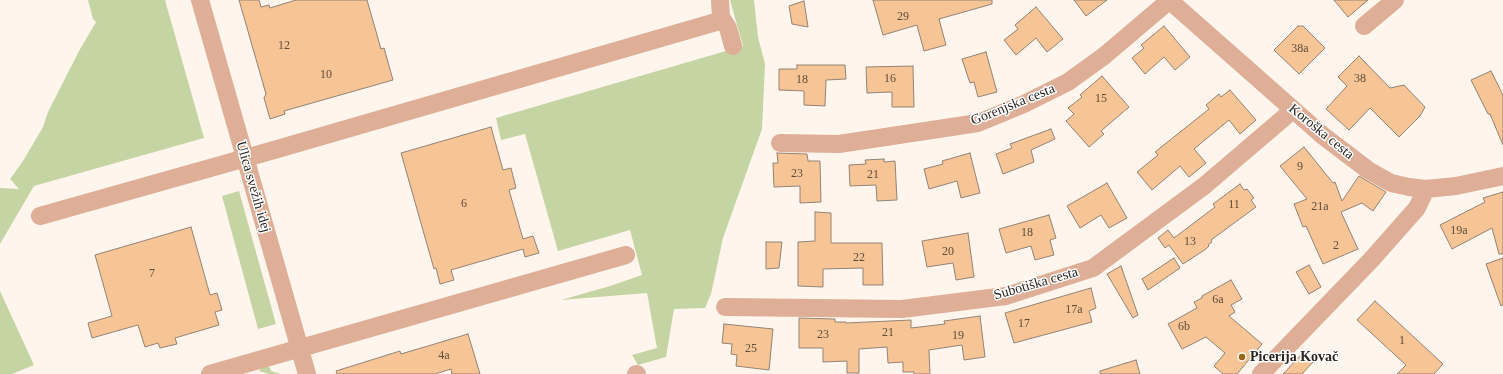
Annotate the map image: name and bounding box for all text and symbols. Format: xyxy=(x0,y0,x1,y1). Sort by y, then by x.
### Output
house number: 29 xyxy=(897,10,909,24)
house number: 12 xyxy=(278,39,290,53)
house number: 38a xyxy=(1291,42,1309,56)
house number: 10 xyxy=(320,68,332,82)
house number: 16 xyxy=(884,72,896,86)
house number: 38 xyxy=(1354,72,1366,86)
house number: 18 xyxy=(796,73,808,87)
street label: Gorenjska cesta xyxy=(969,81,1057,129)
house number: 15 xyxy=(1095,92,1107,106)
street label: Koroška cesta xyxy=(1285,101,1357,163)
street label: Ulica svežih idej xyxy=(232,139,274,235)
house number: 9 xyxy=(1297,160,1303,174)
house number: 23 xyxy=(791,167,803,181)
house number: 21 xyxy=(867,168,879,182)
house number: 6 xyxy=(461,197,467,211)
house number: 11 xyxy=(1228,198,1240,212)
house number: 21a xyxy=(1311,200,1329,214)
house number: 19a xyxy=(1450,224,1468,238)
house number: 18 xyxy=(1021,226,1033,240)
house number: 13 xyxy=(1184,235,1196,249)
house number: 2 xyxy=(1333,239,1339,253)
house number: 20 xyxy=(942,245,954,259)
house number: 22 xyxy=(853,251,865,265)
street label: Subotiška cesta xyxy=(992,264,1080,304)
house number: 7 xyxy=(149,267,155,281)
house number: 6a xyxy=(1212,293,1224,307)
house number: 17a xyxy=(1065,303,1083,317)
house number: 17 xyxy=(1018,317,1030,331)
house number: 6b xyxy=(1178,320,1190,334)
house number: 21 xyxy=(882,326,894,340)
house number: 23 xyxy=(817,328,829,342)
house number: 19 xyxy=(952,329,964,343)
house number: 1 xyxy=(1399,334,1405,348)
house number: 25 xyxy=(745,342,757,356)
house number: 4a xyxy=(438,349,450,363)
place label: Picerija Kovač xyxy=(1250,349,1338,365)
marker: Picerija Kovač xyxy=(1237,352,1247,362)

